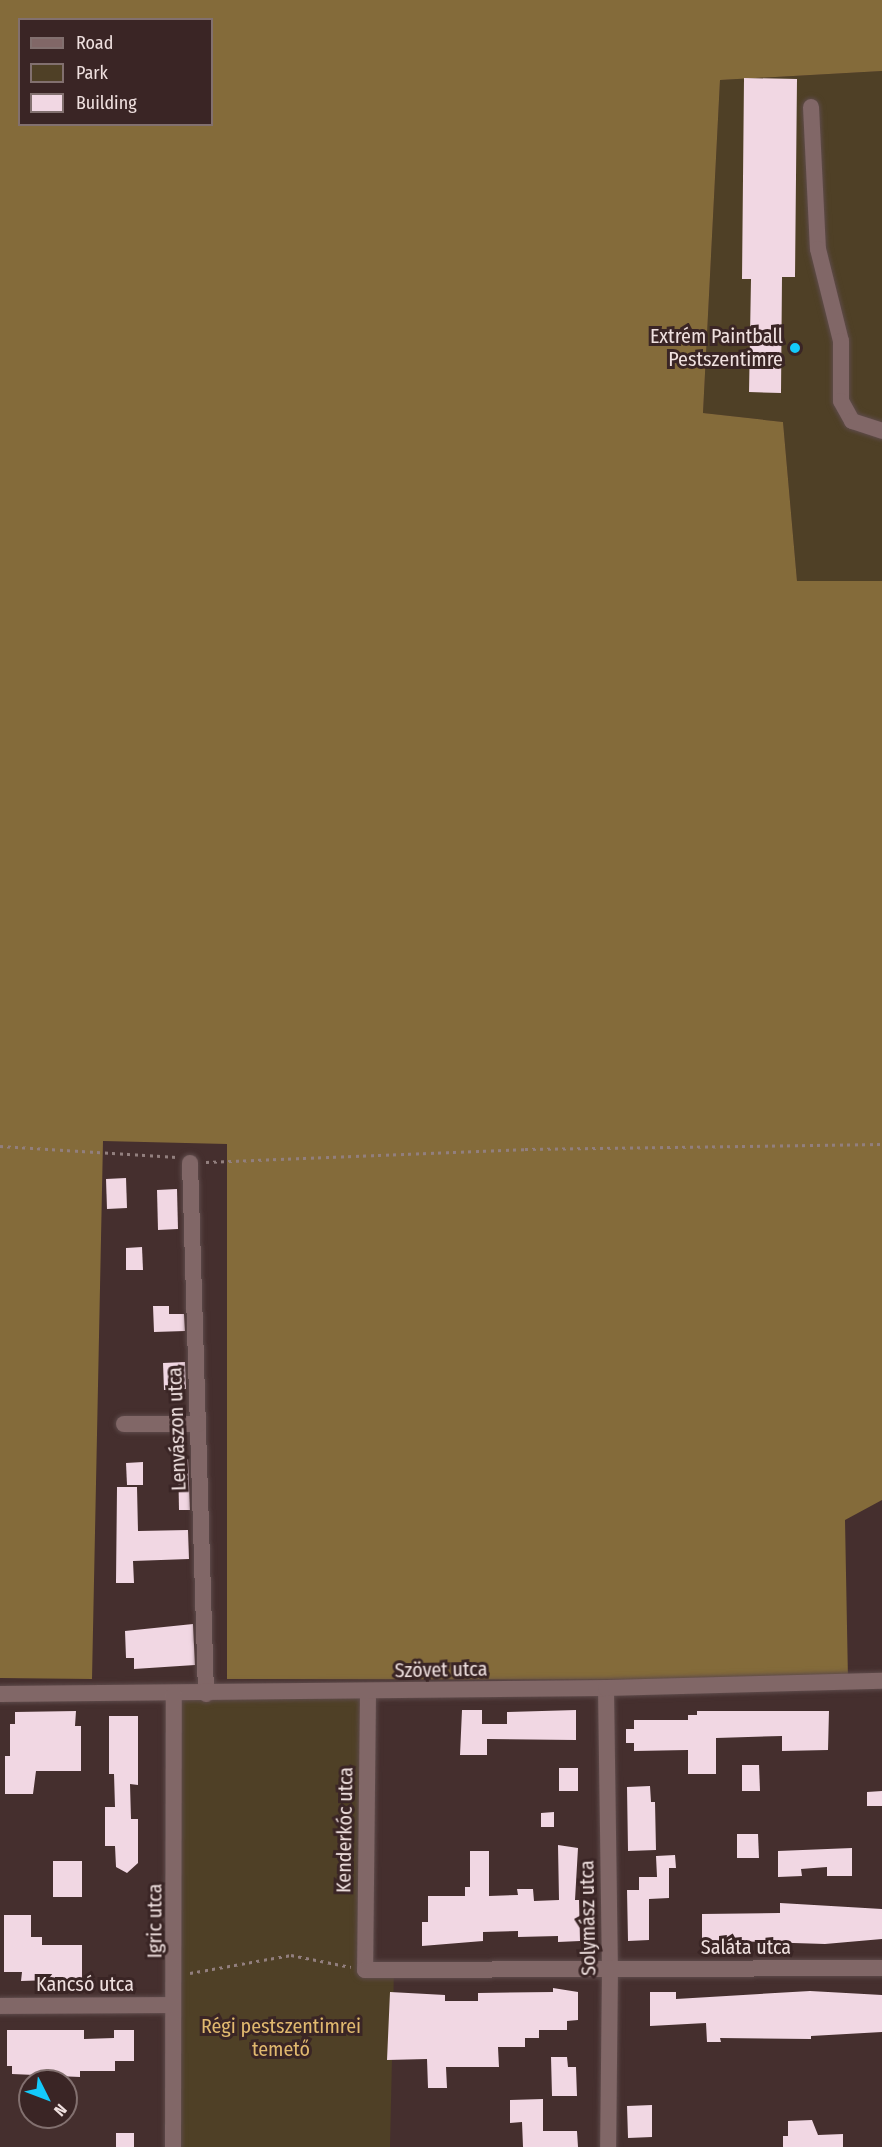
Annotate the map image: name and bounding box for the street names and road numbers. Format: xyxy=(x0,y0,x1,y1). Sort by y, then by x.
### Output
street label: Lenvászon utca xyxy=(163,1367,191,1491)
street label: Szövet utca xyxy=(394,1657,488,1683)
street label: Kenderkóc utca xyxy=(332,1767,358,1893)
street label: Solymász utca xyxy=(575,1860,601,1976)
street label: Igric utca xyxy=(143,1884,167,1958)
street label: Saláta utca xyxy=(701,1935,791,1959)
street label: Kancsó utca xyxy=(36,1972,134,1996)

